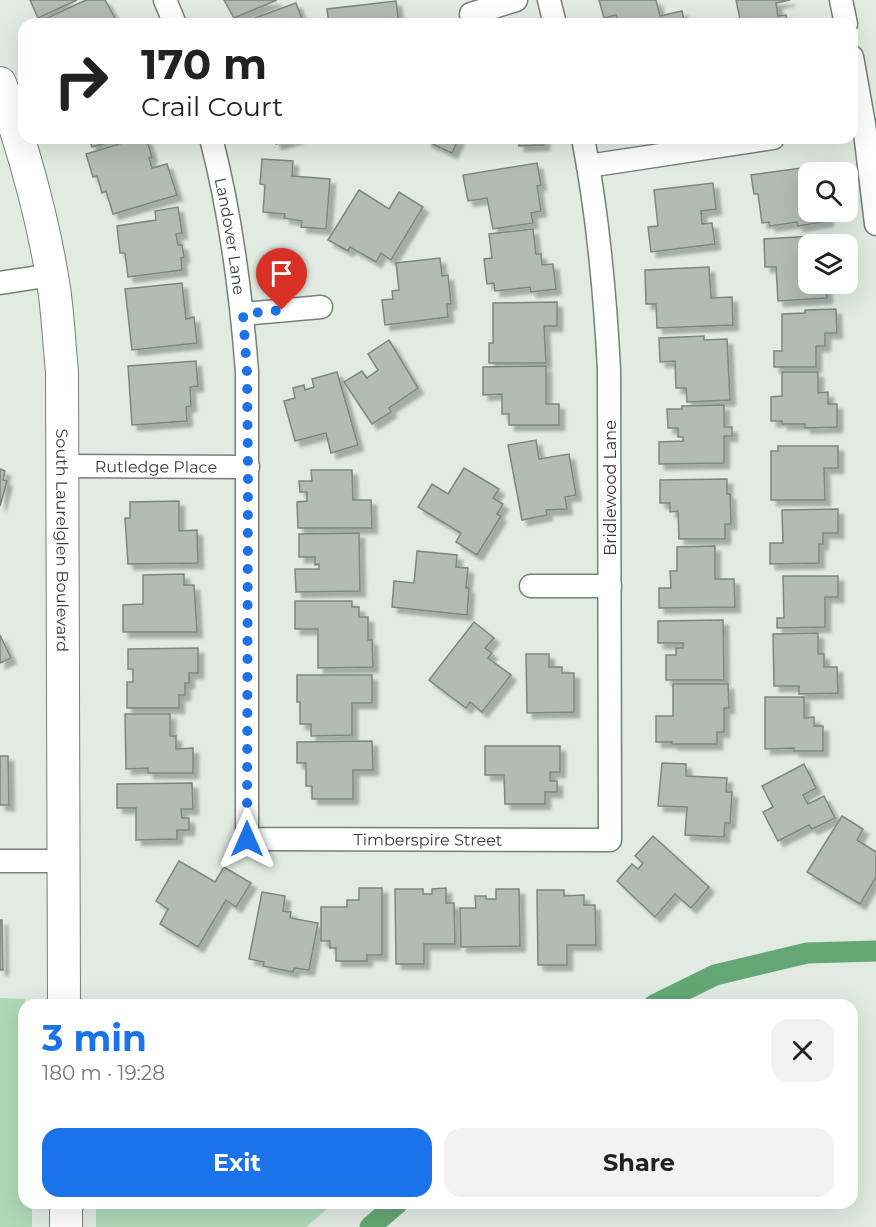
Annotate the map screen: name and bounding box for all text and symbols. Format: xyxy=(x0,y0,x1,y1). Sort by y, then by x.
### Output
text: 170 m xyxy=(141,38,267,90)
icon: right xyxy=(42,42,120,120)
text: Crail Court xyxy=(141,90,283,123)
map controls xyxy=(798,162,858,294)
button: search xyxy=(798,162,858,222)
street label: Landover Lane xyxy=(211,176,249,296)
button: layers xyxy=(798,234,858,294)
pin xyxy=(256,248,307,310)
icon: arrive xyxy=(265,257,298,290)
street label: Bridlewood Lane xyxy=(601,420,620,556)
street label: South Laurelglen Boulevard xyxy=(52,428,72,652)
street label: Rutledge Place xyxy=(95,457,217,477)
position arrow xyxy=(215,807,279,871)
street label: Timberspire Street xyxy=(353,830,503,850)
text: 3 min xyxy=(42,1016,147,1060)
button: close xyxy=(771,1019,834,1082)
text: 180 m · 19:28 xyxy=(42,1061,165,1085)
button: Exit xyxy=(42,1128,432,1197)
button: Share xyxy=(444,1128,834,1197)

